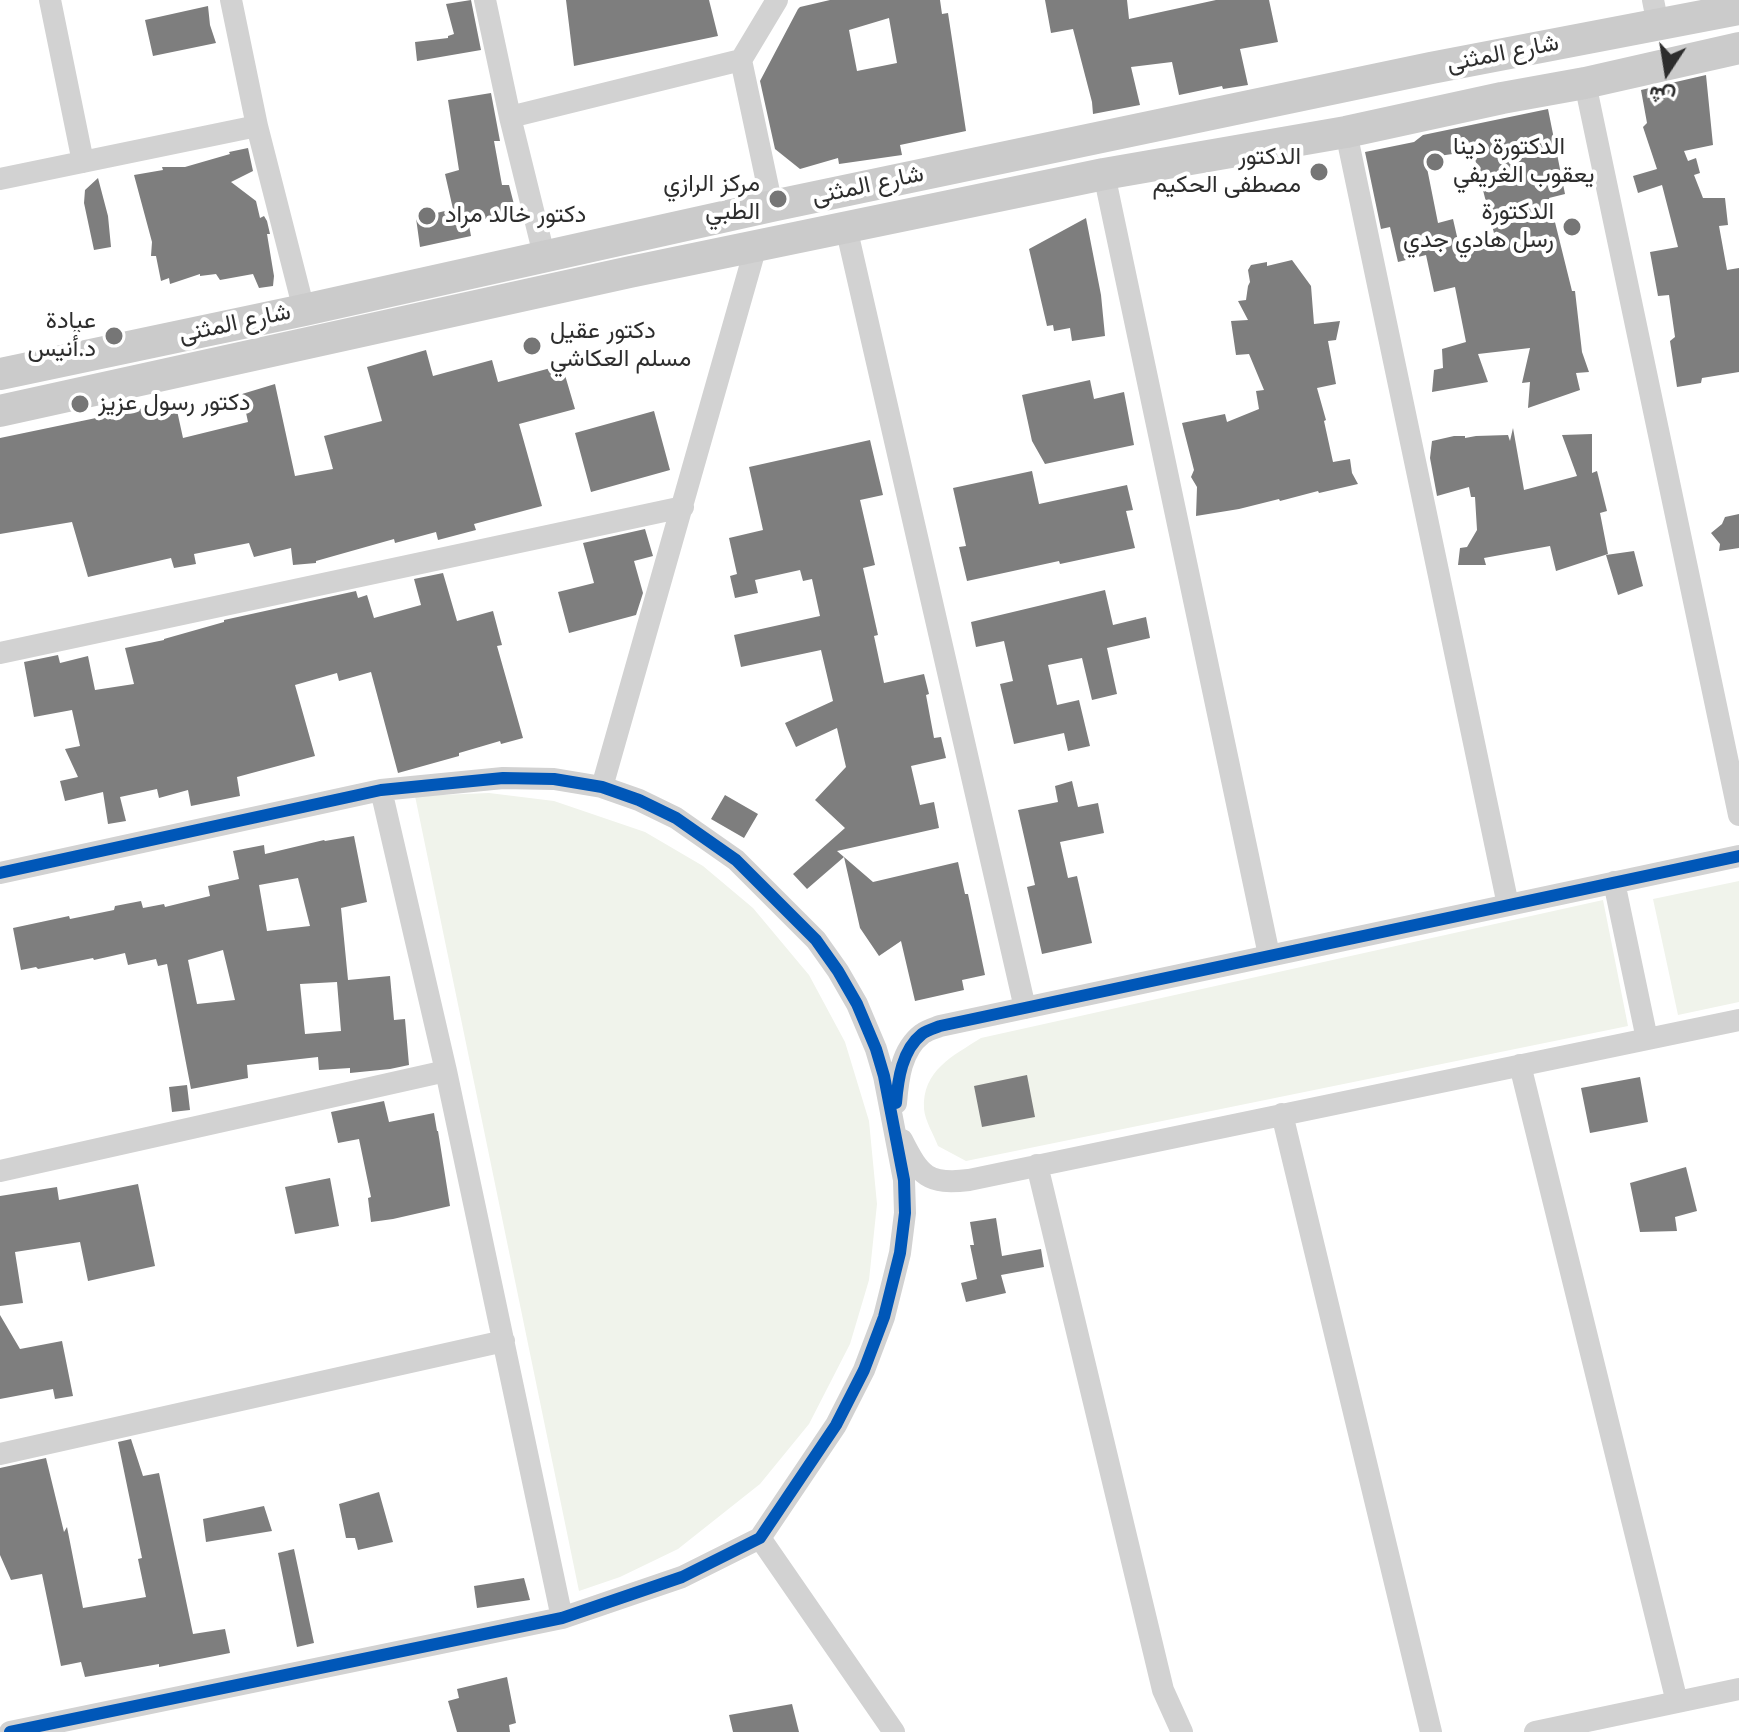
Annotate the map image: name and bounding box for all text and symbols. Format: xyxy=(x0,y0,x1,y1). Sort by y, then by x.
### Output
street label: شارع المثنى xyxy=(1445,29,1561,79)
north arrow xyxy=(1627,32,1707,112)
text: ش xyxy=(1646,80,1678,111)
place label: الدكتورة دينا يعقوب الغريفي xyxy=(1453,134,1595,190)
place label: الدكتور مصطفى الحكيم xyxy=(1153,144,1301,200)
marker: الدكتورة دينا يعقوب الغريفي xyxy=(1424,151,1446,173)
street label: شارع المثنى xyxy=(809,160,927,212)
marker: الدكتور مصطفى الحكيم xyxy=(1308,161,1330,183)
place label: مركز الرازي الطبي xyxy=(663,171,760,227)
marker: مركز الرازي الطبي xyxy=(767,188,789,210)
place label: الدكتورة رسل هادي جدي xyxy=(1403,199,1554,255)
place label: دكتور خالد مراد xyxy=(445,202,586,230)
marker: دكتور خالد مراد xyxy=(416,205,438,227)
marker: الدكتورة رسل هادي جدي xyxy=(1561,216,1583,238)
street label: شارع المثنى xyxy=(176,298,294,350)
place label: عيادة د.أنيس xyxy=(27,308,96,364)
place label: دكتور عقيل مسلم العكاشي xyxy=(550,318,691,374)
marker: عيادة د.أنيس xyxy=(103,325,125,347)
marker: دكتور عقيل مسلم العكاشي xyxy=(521,335,543,357)
place label: دكتور رسول عزيز xyxy=(98,390,250,418)
marker: دكتور رسول عزيز xyxy=(69,393,91,415)

